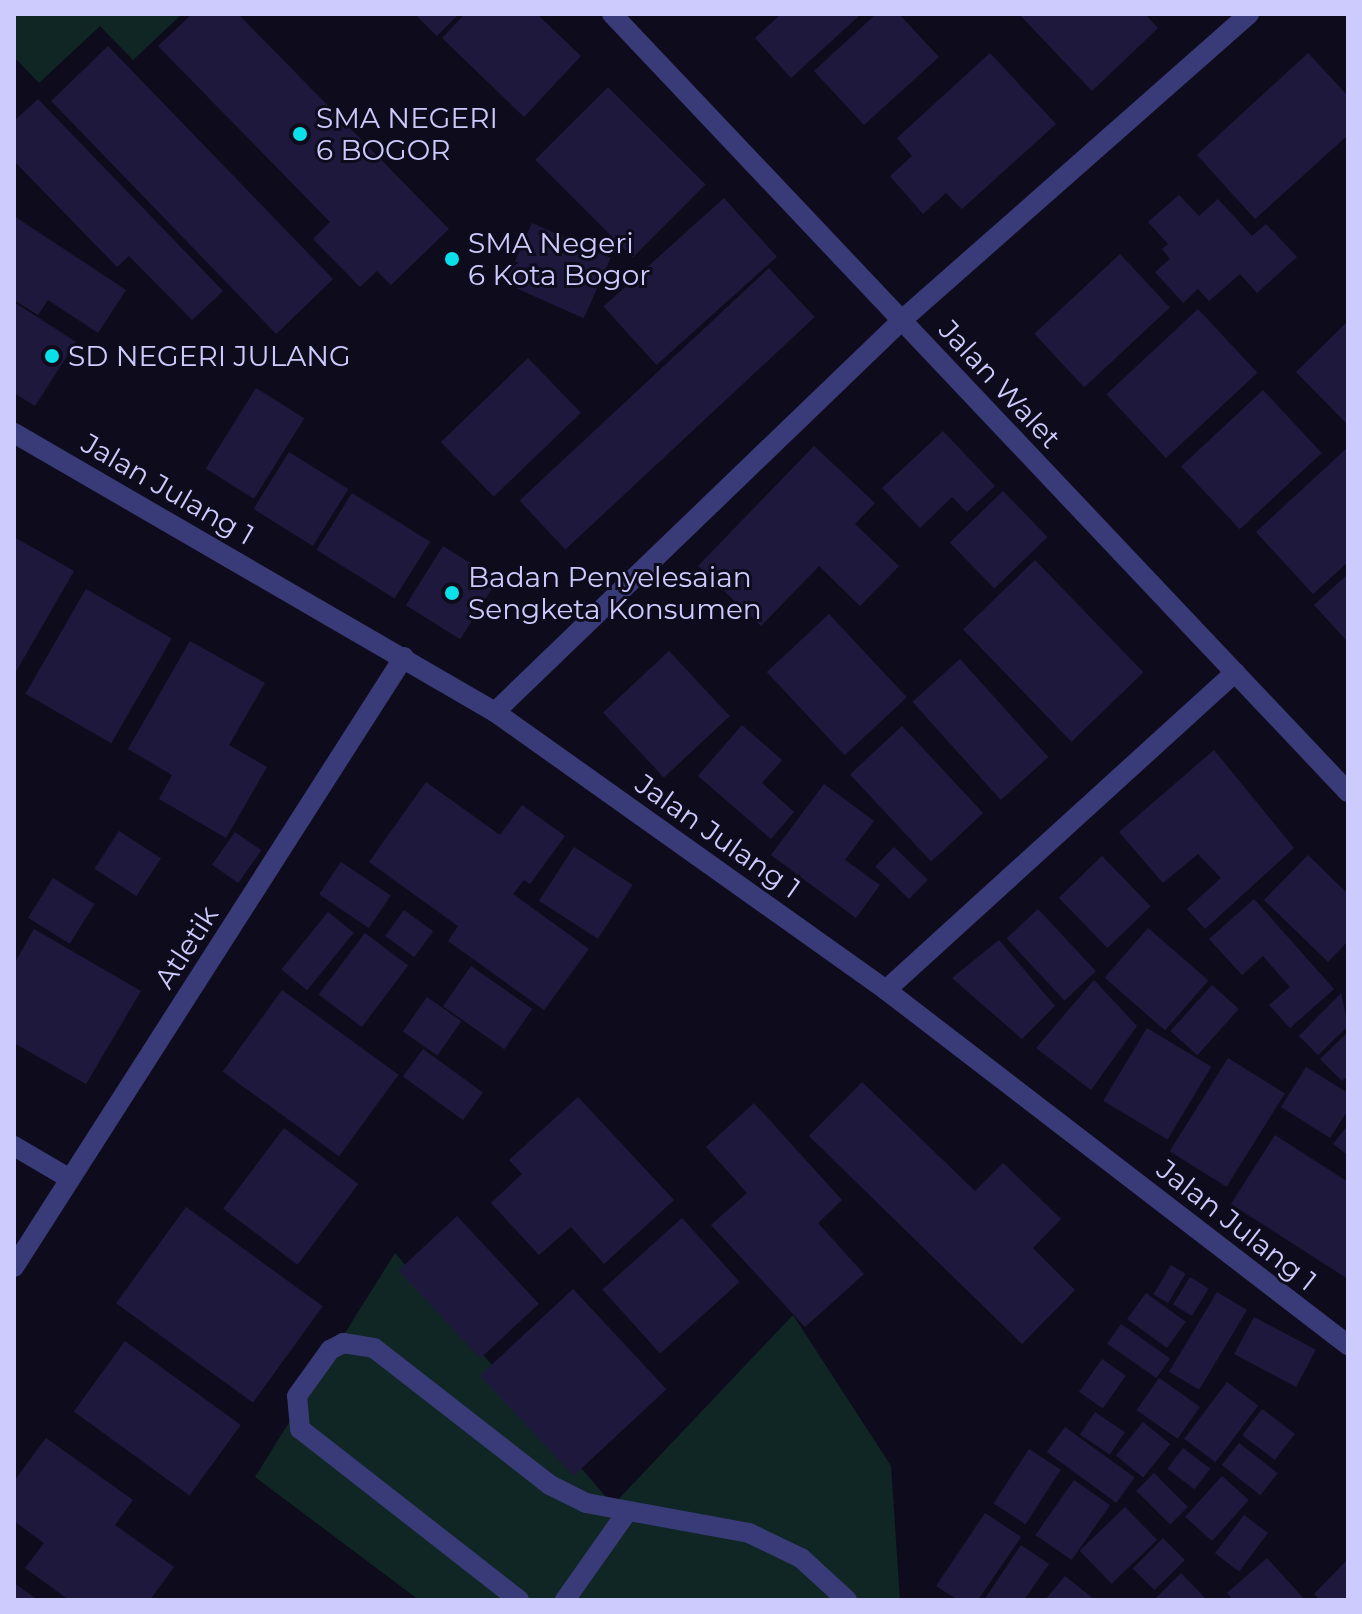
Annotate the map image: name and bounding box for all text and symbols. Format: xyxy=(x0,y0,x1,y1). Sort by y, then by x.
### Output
place label: SMA NEGERI 6 BOGOR xyxy=(316,101,498,167)
marker: SMA NEGERI 6 BOGOR xyxy=(291,125,309,143)
place label: SMA Negeri 6 Kota Bogor xyxy=(468,226,650,292)
marker: SMA Negeri 6 Kota Bogor xyxy=(443,250,461,268)
street label: Jalan Walet xyxy=(932,313,1068,455)
place label: SD NEGERI JULANG xyxy=(68,339,351,373)
marker: SD NEGERI JULANG xyxy=(43,347,61,365)
street label: Jalan Julang 1 xyxy=(76,426,260,552)
place label: Badan Penyelesaian Sengketa Konsumen xyxy=(468,560,762,626)
marker: Badan Penyelesaian Sengketa Konsumen xyxy=(443,584,461,602)
street label: Jalan Julang 1 xyxy=(629,767,807,905)
street label: Atletik xyxy=(147,900,225,994)
street label: Jalan Julang 1 xyxy=(1150,1152,1324,1298)

